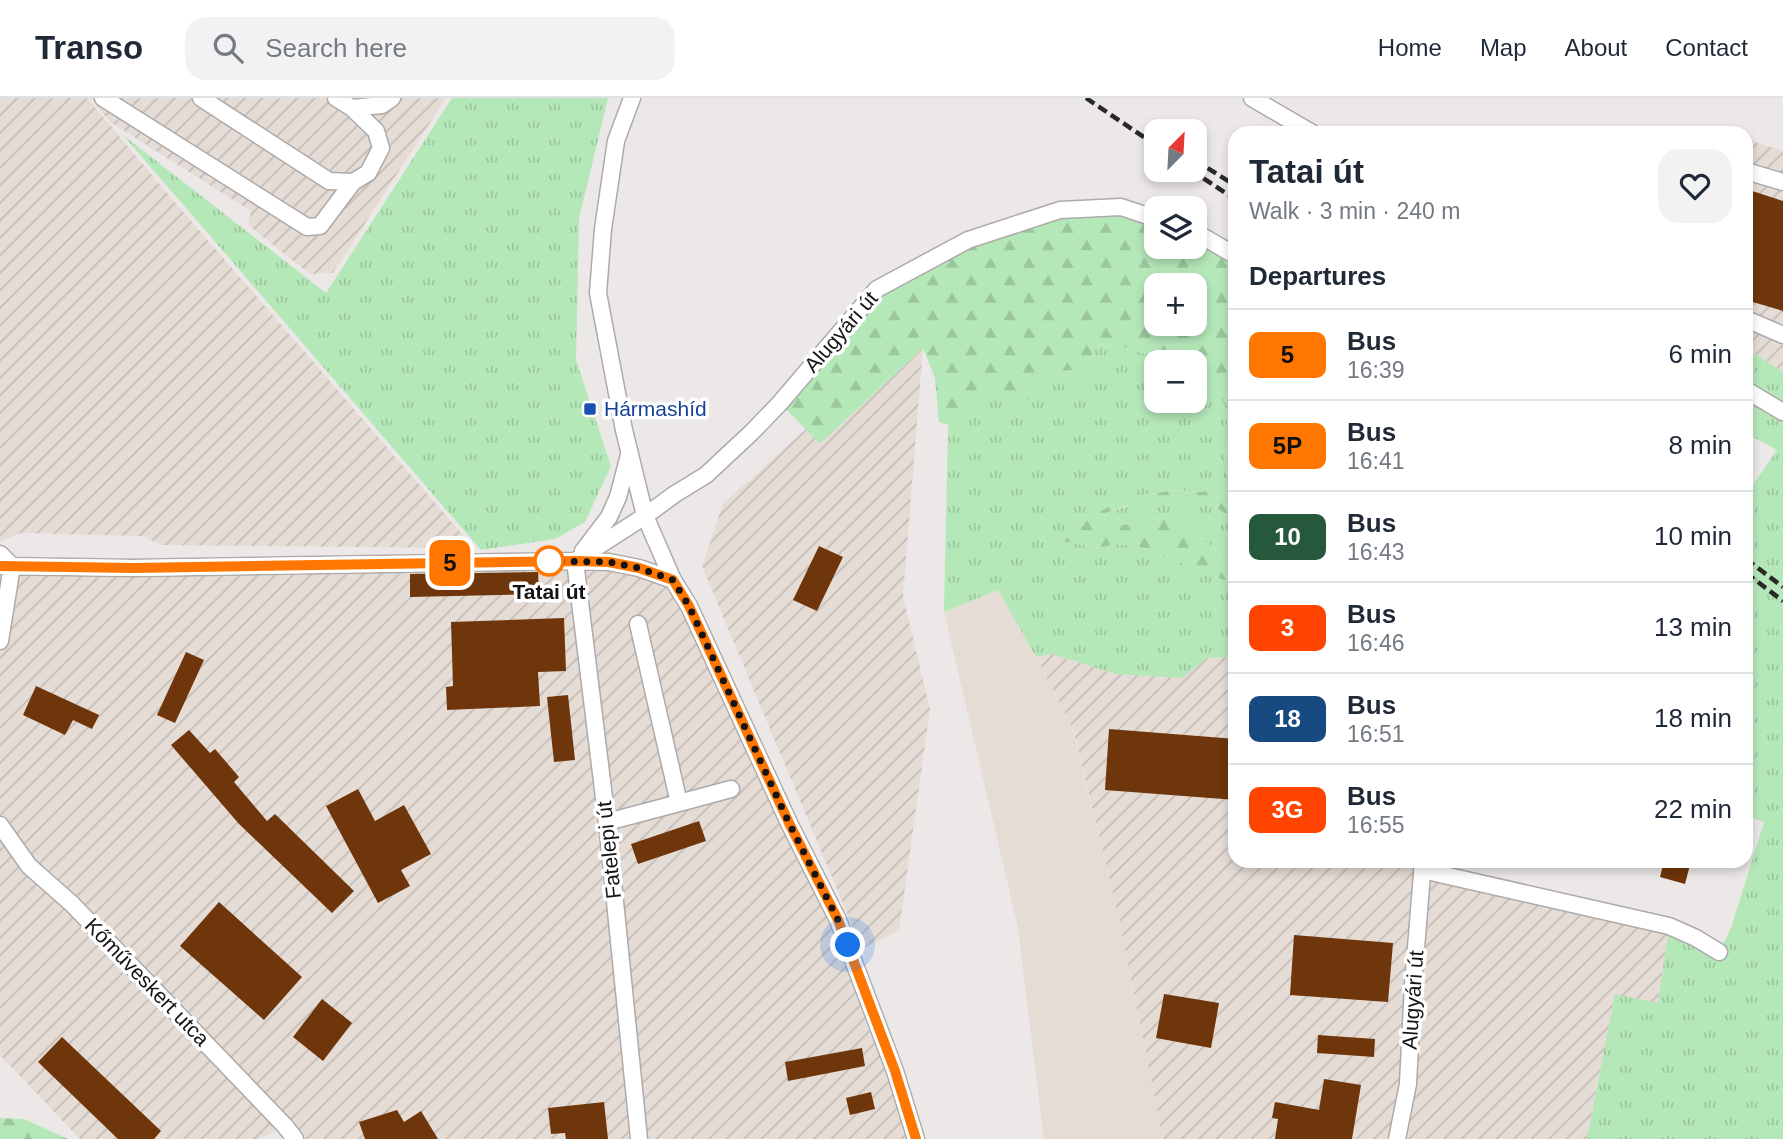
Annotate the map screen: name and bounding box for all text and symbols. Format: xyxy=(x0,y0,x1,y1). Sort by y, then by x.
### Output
search box xyxy=(185,17,675,80)
text: Transo xyxy=(35,29,143,66)
icon: search xyxy=(209,29,247,67)
text: Search here xyxy=(265,33,407,63)
text: Home xyxy=(1378,34,1442,61)
text: Map xyxy=(1480,34,1527,61)
text: About xyxy=(1565,34,1627,61)
text: Contact xyxy=(1665,34,1748,61)
north arrow xyxy=(1144,119,1208,182)
map controls xyxy=(1144,119,1207,413)
button: heart xyxy=(1658,149,1732,223)
text: Tatai út xyxy=(1249,153,1364,190)
button: layers xyxy=(1144,196,1207,259)
text: Walk · 3 min · 240 m xyxy=(1249,198,1460,224)
text: Departures xyxy=(1249,261,1386,291)
button: + xyxy=(1144,273,1207,336)
street label: Alugyári út xyxy=(799,287,882,377)
text: Bus xyxy=(1347,326,1396,356)
text: 6 min xyxy=(1668,339,1732,369)
text: 5 xyxy=(1281,341,1294,368)
button: − xyxy=(1144,350,1207,413)
text: 16:39 xyxy=(1347,357,1405,383)
place label: Hármashíd xyxy=(604,397,707,420)
marker: Hármashíd xyxy=(582,401,598,417)
text: Bus xyxy=(1347,417,1396,447)
text: 8 min xyxy=(1668,430,1732,460)
text: 5P xyxy=(1273,432,1302,459)
text: 16:41 xyxy=(1347,448,1405,474)
text: Bus xyxy=(1347,508,1396,538)
text: 10 min xyxy=(1654,521,1732,551)
text: 10 xyxy=(1274,523,1301,550)
text: 16:43 xyxy=(1347,539,1405,565)
line badge: 5 xyxy=(427,540,473,586)
marker: Tatai út xyxy=(534,546,564,576)
text: 5 xyxy=(443,549,457,576)
place label: Tatai út xyxy=(512,580,586,603)
text: Bus xyxy=(1347,599,1396,629)
text: 13 min xyxy=(1654,612,1732,642)
text: 3 xyxy=(1281,614,1294,641)
text: 16:46 xyxy=(1347,630,1405,656)
text: Bus xyxy=(1347,690,1396,720)
text: 18 min xyxy=(1654,703,1732,733)
text: 18 xyxy=(1274,705,1301,732)
text: 16:51 xyxy=(1347,721,1405,747)
text: Bus xyxy=(1347,781,1396,811)
text: 22 min xyxy=(1654,794,1732,824)
text: 3G xyxy=(1271,796,1304,823)
street label: Fatelepi út xyxy=(592,800,625,900)
text: 16:55 xyxy=(1347,812,1405,838)
street label: Kőműveskert utca xyxy=(81,913,214,1050)
your location xyxy=(830,927,865,962)
street label: Alugyári út xyxy=(1398,950,1427,1050)

